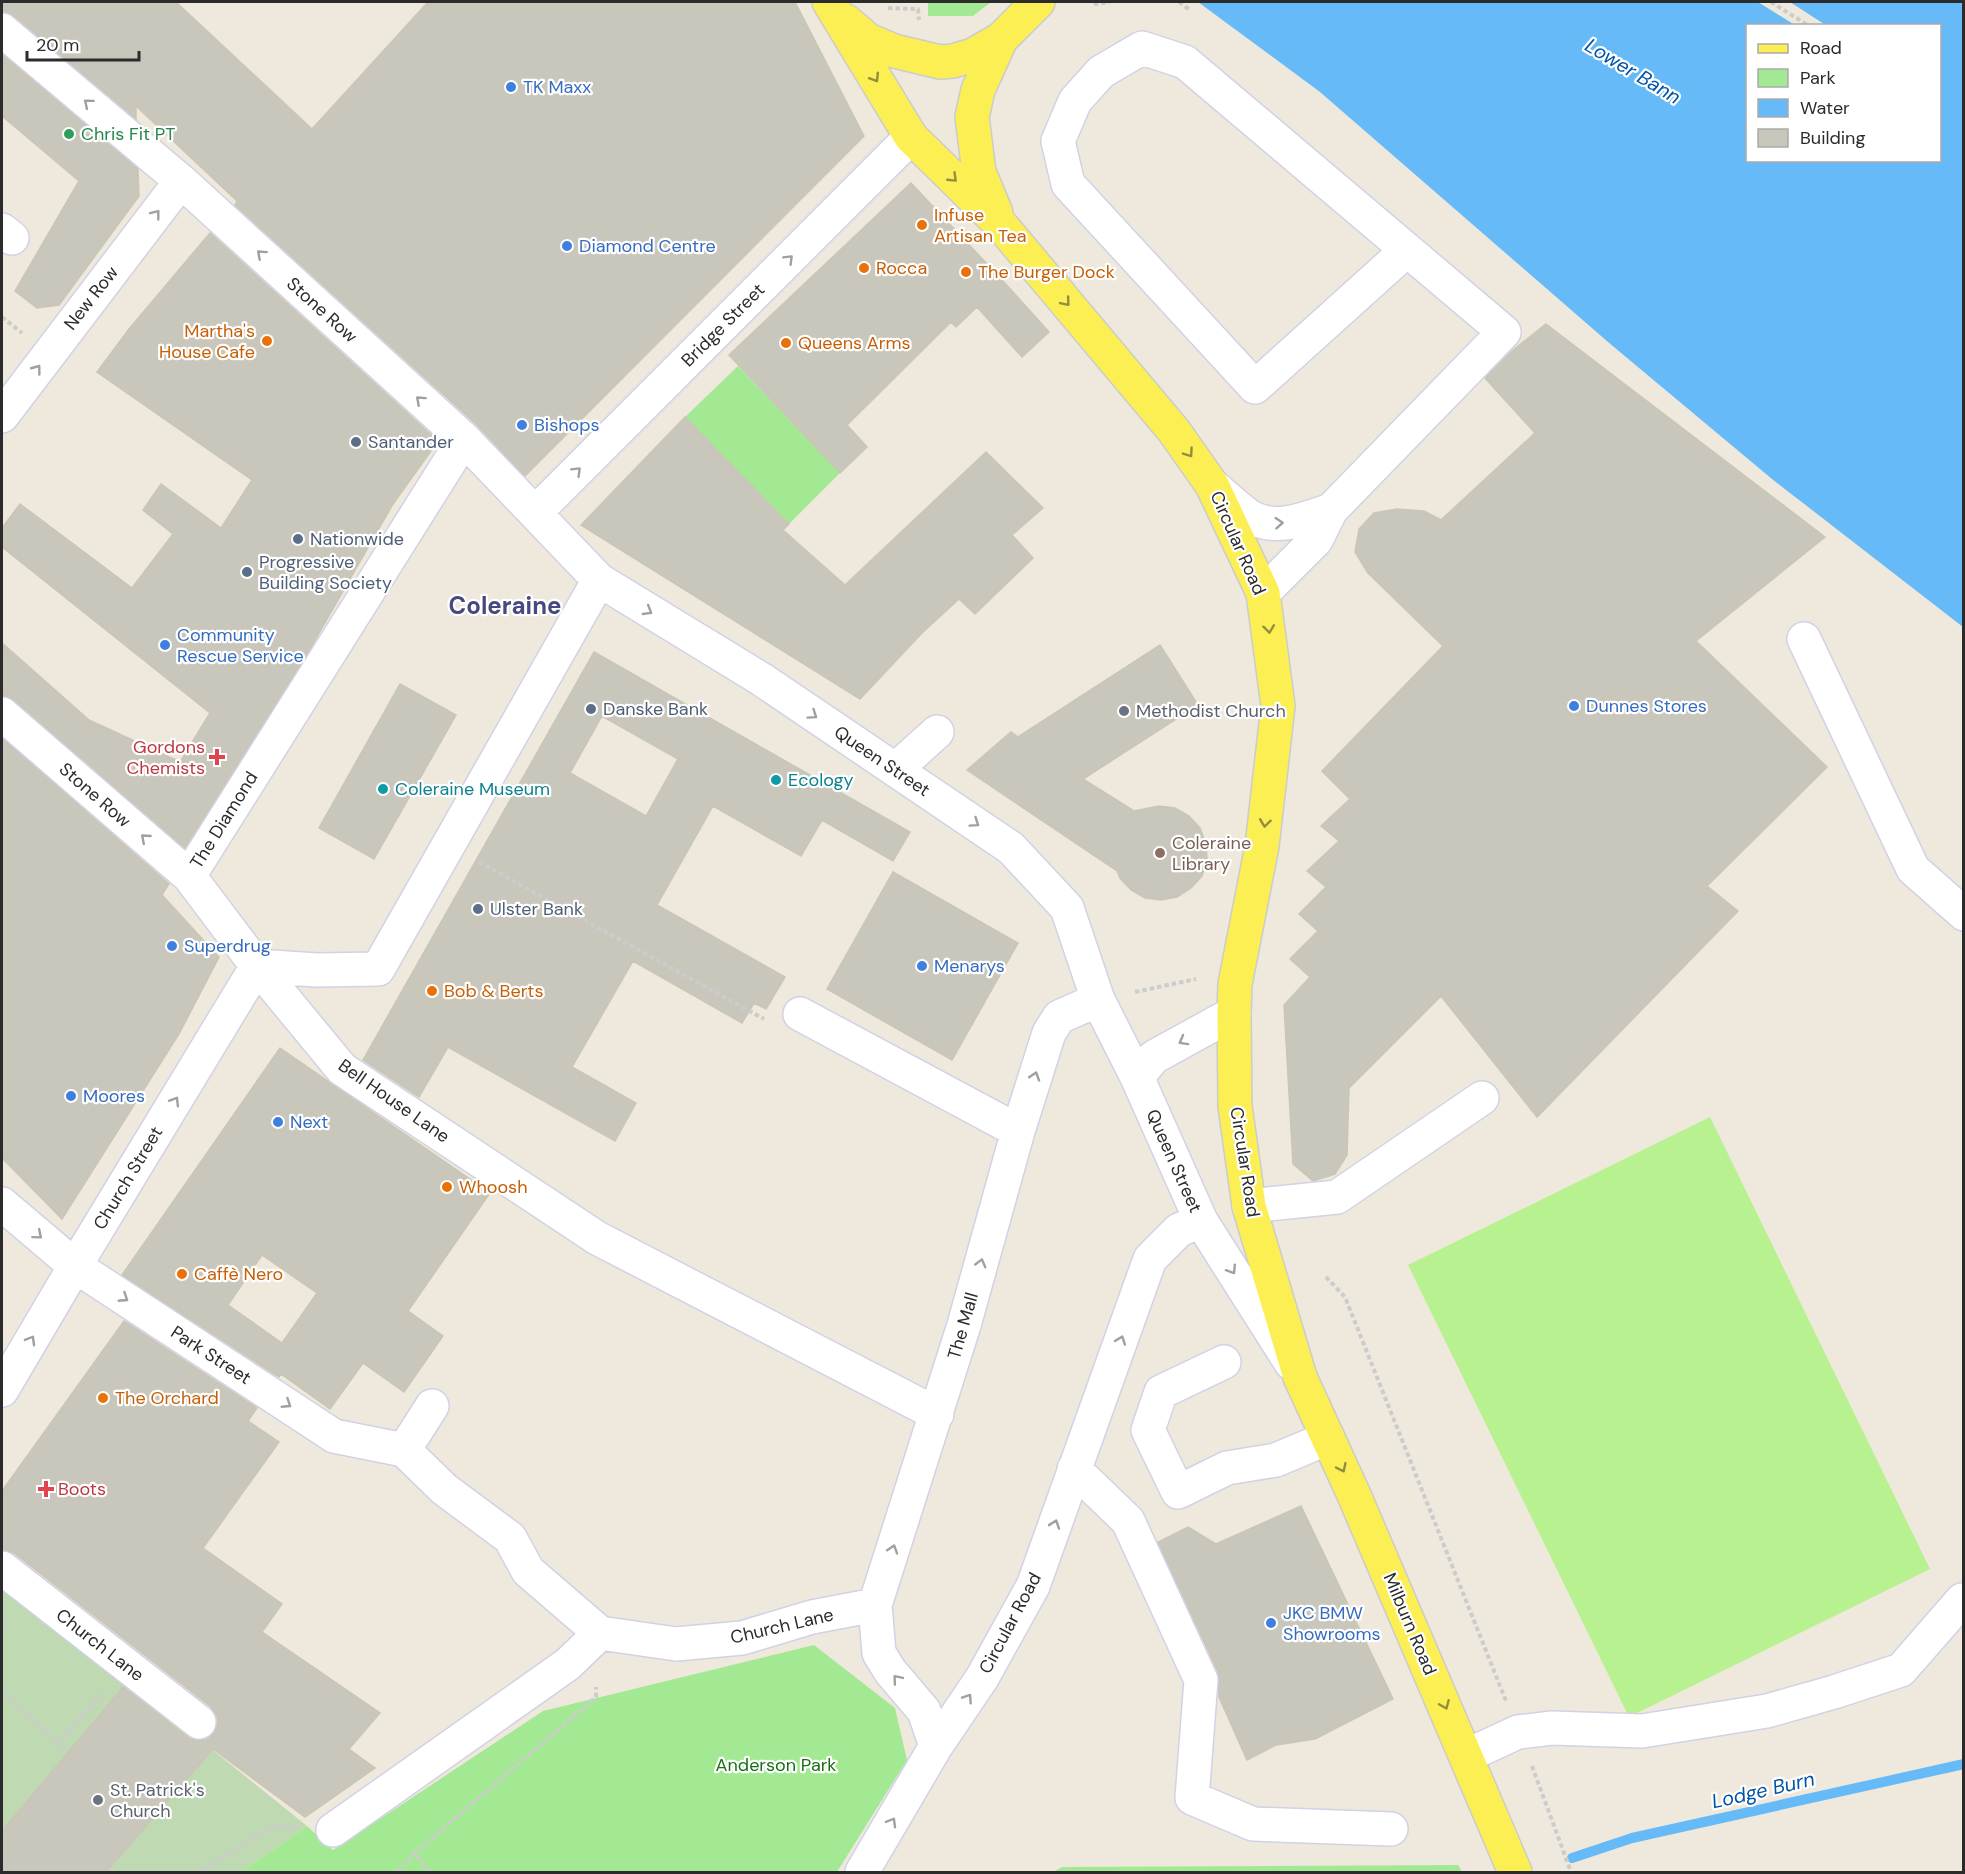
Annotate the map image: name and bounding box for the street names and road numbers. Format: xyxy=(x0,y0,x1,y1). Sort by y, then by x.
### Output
street label: New Row xyxy=(58,261,124,335)
street label: Stone Row xyxy=(281,272,363,348)
street label: Bridge Street xyxy=(676,278,770,372)
street label: Circular Road xyxy=(1204,487,1272,599)
street label: Queen Street xyxy=(829,720,935,802)
street label: Stone Row xyxy=(54,757,136,833)
street label: The Diamond xyxy=(185,767,263,873)
street label: Bell House Lane xyxy=(333,1054,455,1148)
street label: Queen Street xyxy=(1140,1105,1208,1217)
street label: Circular Road xyxy=(1224,1105,1266,1219)
street label: Church Street xyxy=(88,1122,168,1234)
street label: The Mall xyxy=(942,1290,984,1362)
street label: Park Street xyxy=(166,1320,256,1390)
street label: Circular Road xyxy=(973,1568,1047,1678)
street label: Milburn Road xyxy=(1378,1569,1442,1679)
street label: Church Lane xyxy=(728,1602,836,1650)
street label: Church Lane xyxy=(51,1603,149,1687)

